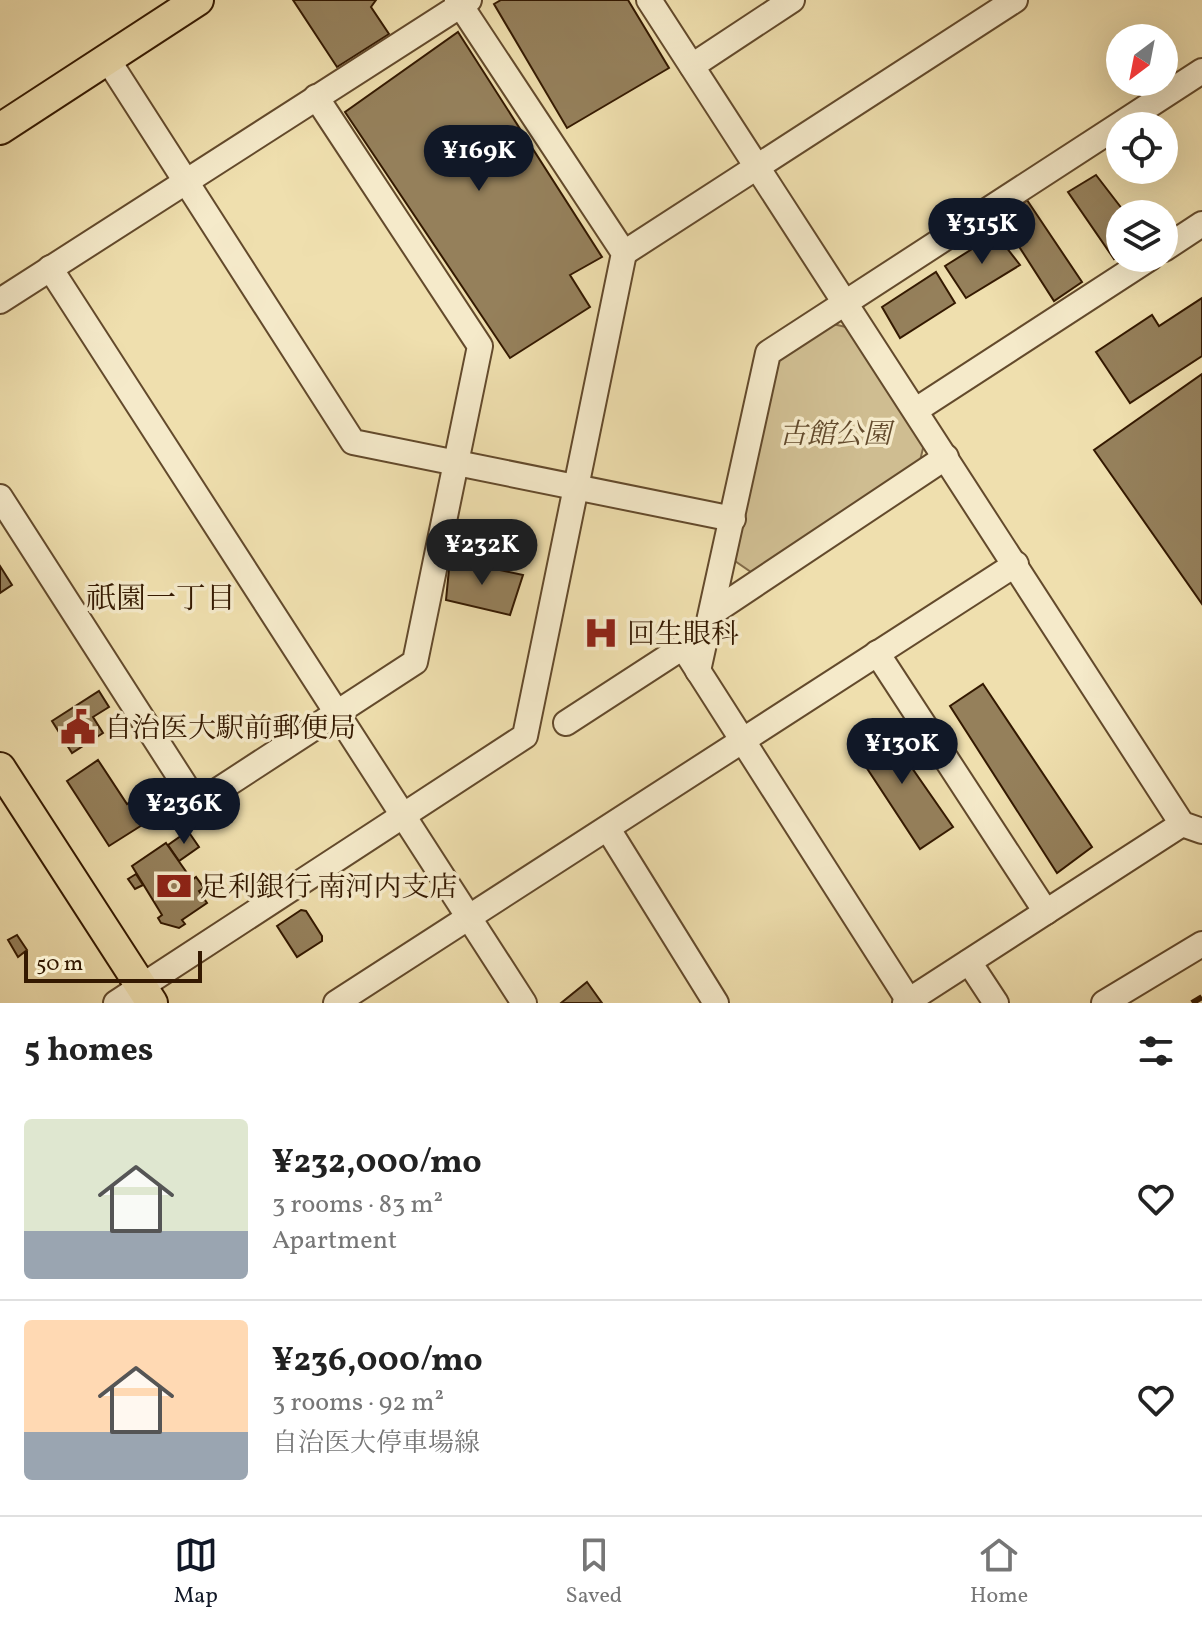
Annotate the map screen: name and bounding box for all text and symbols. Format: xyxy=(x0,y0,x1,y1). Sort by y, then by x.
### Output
north arrow xyxy=(1106,24,1178,96)
map controls xyxy=(1106,24,1178,272)
button: locate xyxy=(1106,112,1178,184)
pin: ¥169K xyxy=(423,125,535,193)
text: ¥169K xyxy=(442,133,516,169)
pin: ¥315K xyxy=(926,198,1038,266)
button: layers xyxy=(1106,200,1178,272)
text: ¥315K xyxy=(946,206,1018,242)
park label: 古館公園 xyxy=(779,416,895,455)
pin: ¥232K xyxy=(426,519,538,587)
text: ¥232K xyxy=(444,527,520,563)
district label: 祇園一丁目 xyxy=(86,579,236,621)
hospital icon: 回生眼科 xyxy=(582,614,620,652)
place label: 回生眼科 xyxy=(627,616,739,655)
public building icon: 自治医大駅前郵便局 xyxy=(59,708,97,746)
place label: 自治医大駅前郵便局 xyxy=(104,710,356,749)
pin: ¥130K xyxy=(846,718,958,786)
text: ¥130K xyxy=(865,726,939,762)
pin: ¥236K xyxy=(128,778,240,846)
text: ¥236K xyxy=(146,786,222,822)
bank icon: 足利銀行 南河内支店 xyxy=(155,867,193,905)
place label: 足利銀行 南河内支店 xyxy=(200,869,458,908)
scale bar xyxy=(24,947,202,983)
text: 50 m xyxy=(36,949,83,980)
text: 5 homes xyxy=(24,1028,154,1075)
icon: filters xyxy=(1134,1029,1178,1073)
text: ¥232,000/mo xyxy=(272,1140,482,1187)
icon: home xyxy=(88,1151,184,1247)
icon: heart xyxy=(1134,1177,1178,1221)
text: 3 rooms · 83 m² xyxy=(272,1187,443,1223)
text: Apartment xyxy=(272,1223,397,1259)
text: ¥236,000/mo xyxy=(272,1338,483,1385)
icon: home xyxy=(88,1352,184,1448)
icon: heart xyxy=(1134,1378,1178,1422)
text: 3 rooms · 92 m² xyxy=(272,1385,444,1421)
text: 自治医大停車場線 xyxy=(272,1426,480,1462)
tab: Map xyxy=(174,1533,218,1612)
tab: Saved xyxy=(566,1533,622,1612)
tab: Home xyxy=(970,1533,1028,1612)

